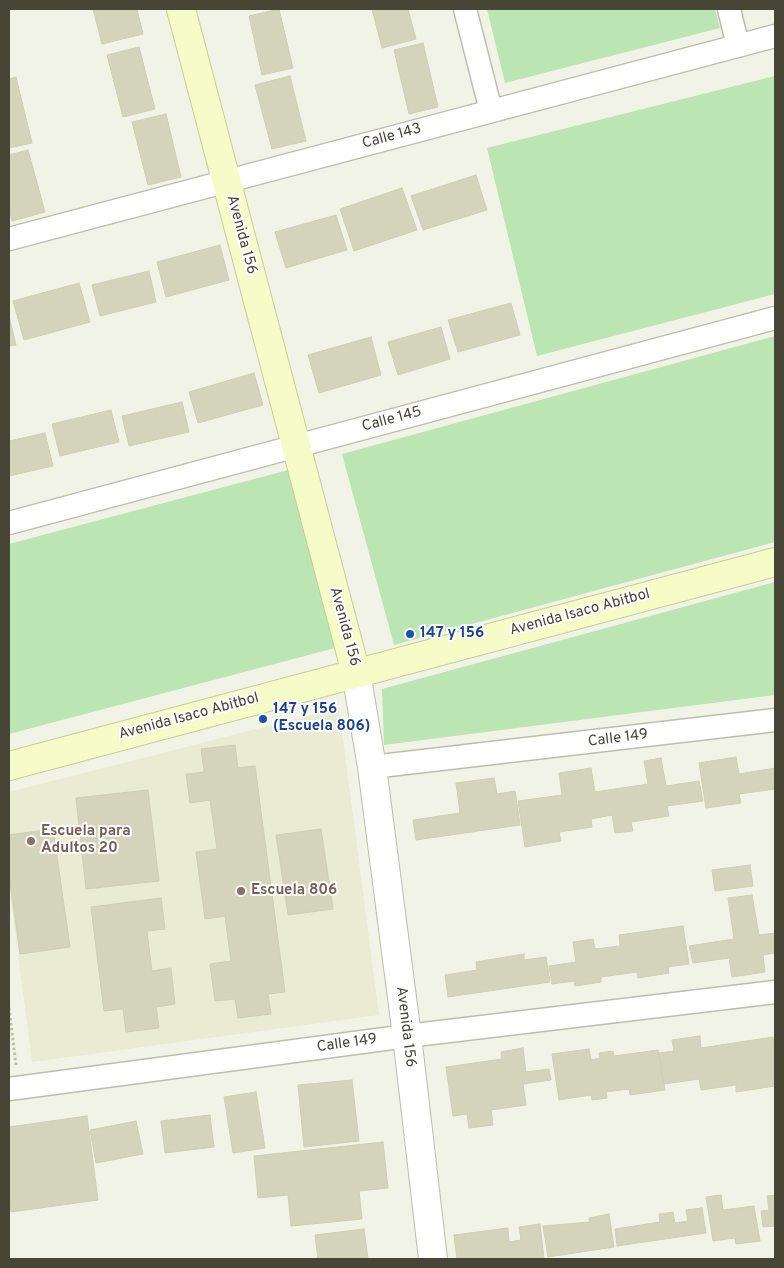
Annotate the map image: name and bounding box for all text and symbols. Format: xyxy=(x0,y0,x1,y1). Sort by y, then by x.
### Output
street label: Calle 143 xyxy=(360,120,424,154)
street label: Avenida 156 xyxy=(222,193,260,277)
street label: Calle 145 xyxy=(360,403,424,437)
street label: Avenida 156 xyxy=(325,585,363,669)
street label: Avenida Isaco Abitbol xyxy=(508,586,652,640)
place label: 147 y 156 xyxy=(420,625,484,643)
marker: 147 y 156 xyxy=(404,628,416,640)
street label: Avenida Isaco Abitbol xyxy=(117,690,261,744)
place label: 147 y 156 (Escuela 806) xyxy=(273,701,370,736)
marker: 147 y 156 (Escuela 806) xyxy=(257,713,269,725)
street label: Calle 149 xyxy=(587,726,649,752)
place label: Escuela para Adultos 20 xyxy=(41,823,131,858)
marker: Escuela para Adultos 20 xyxy=(25,835,37,847)
place label: Escuela 806 xyxy=(251,882,337,900)
marker: Escuela 806 xyxy=(235,885,247,897)
street label: Avenida 156 xyxy=(391,986,419,1068)
street label: Calle 149 xyxy=(316,1031,378,1057)

